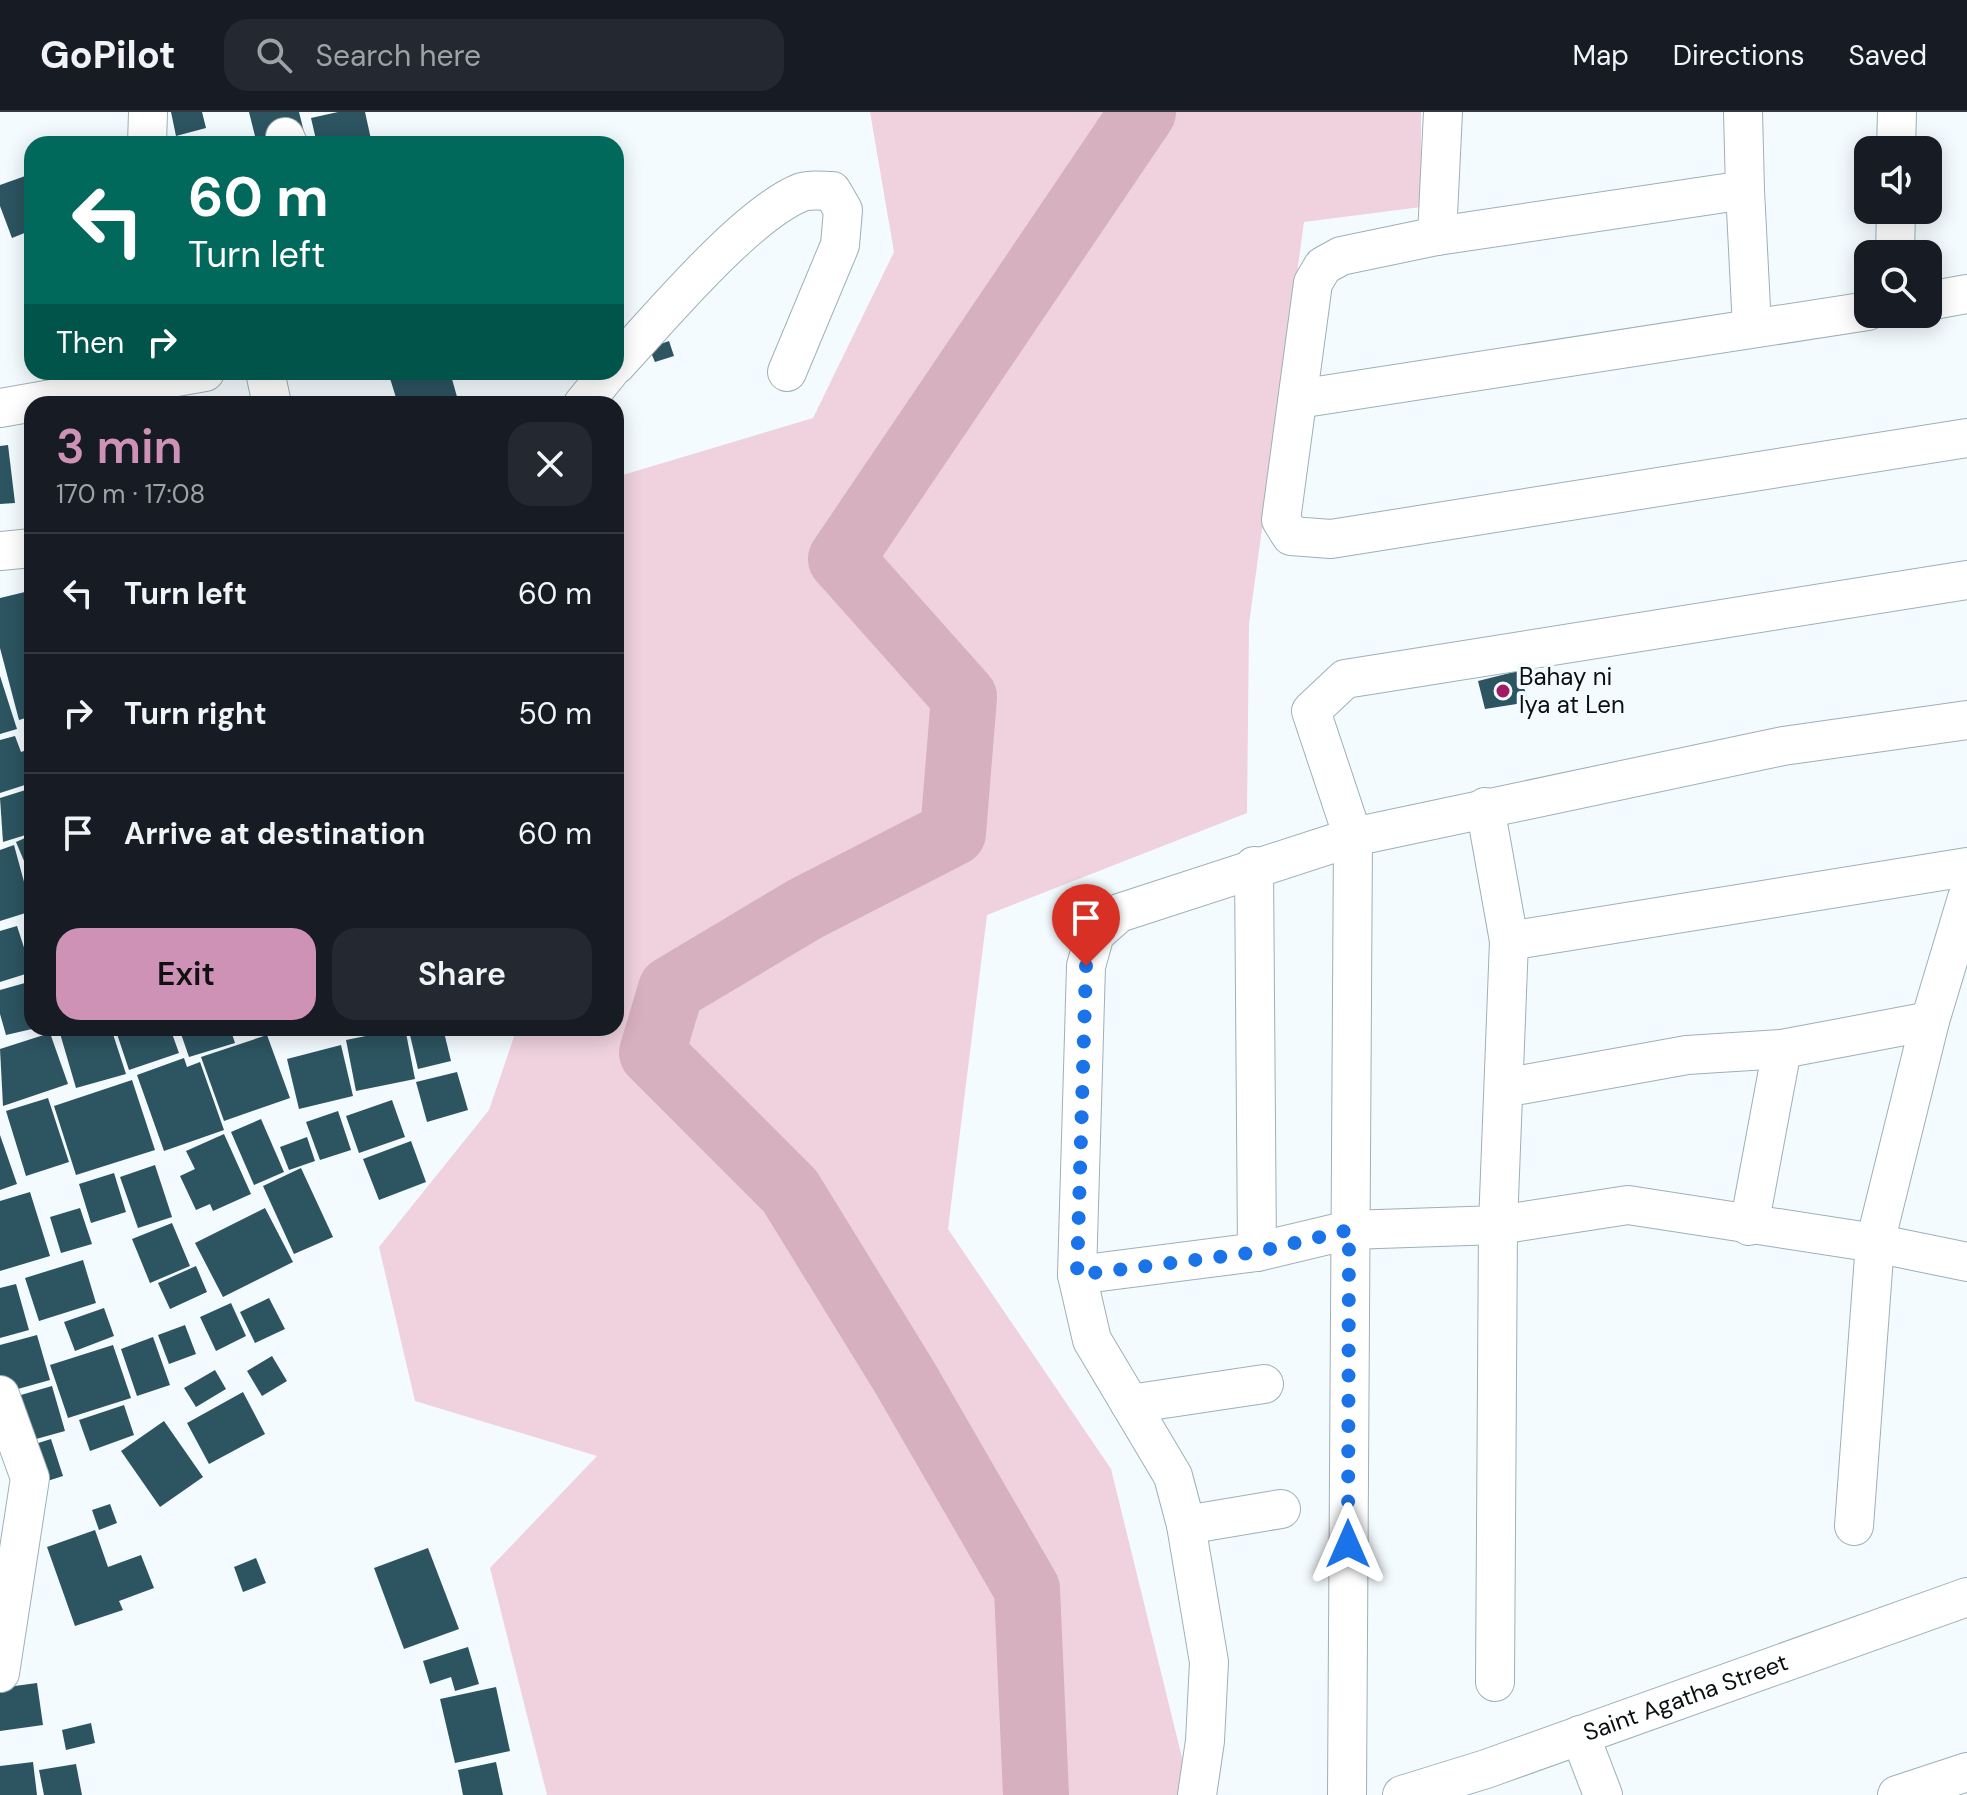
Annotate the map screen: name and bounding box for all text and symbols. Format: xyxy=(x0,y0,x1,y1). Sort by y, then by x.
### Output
search box xyxy=(224,19,784,91)
text: GoPilot xyxy=(40,30,176,80)
icon: search xyxy=(252,33,296,77)
text: Search here xyxy=(316,36,481,75)
text: Map xyxy=(1572,37,1629,74)
text: Directions xyxy=(1673,37,1805,74)
text: Saved xyxy=(1849,37,1927,74)
map controls xyxy=(1854,136,1942,328)
button: sound xyxy=(1854,136,1942,224)
text: 60 m xyxy=(188,160,329,233)
icon: left xyxy=(56,168,160,272)
text: Turn left xyxy=(188,231,325,278)
button: search xyxy=(1854,240,1942,328)
icon: right xyxy=(140,320,184,364)
text: Then xyxy=(56,323,124,362)
text: 3 min xyxy=(56,415,183,478)
button: close xyxy=(508,422,592,506)
text: 170 m · 17:08 xyxy=(56,477,205,511)
icon: left xyxy=(56,571,100,615)
text: Turn left xyxy=(124,574,247,613)
text: 60 m xyxy=(518,574,592,613)
place label: Bahay ni Iya at Len xyxy=(1519,661,1625,720)
marker: Bahay ni Iya at Len xyxy=(1494,682,1512,700)
icon: right xyxy=(56,691,100,735)
text: Turn right xyxy=(124,694,267,733)
text: 50 m xyxy=(518,694,592,733)
icon: arrive xyxy=(56,811,100,855)
text: Arrive at destination xyxy=(124,814,425,853)
text: 60 m xyxy=(518,814,592,853)
pin xyxy=(1052,884,1120,966)
icon: arrive xyxy=(1064,896,1108,940)
button: Exit xyxy=(56,928,316,1020)
button: Share xyxy=(332,928,592,1020)
position arrow xyxy=(1306,1502,1390,1586)
street label: Saint Agatha Street xyxy=(1579,1646,1792,1748)

